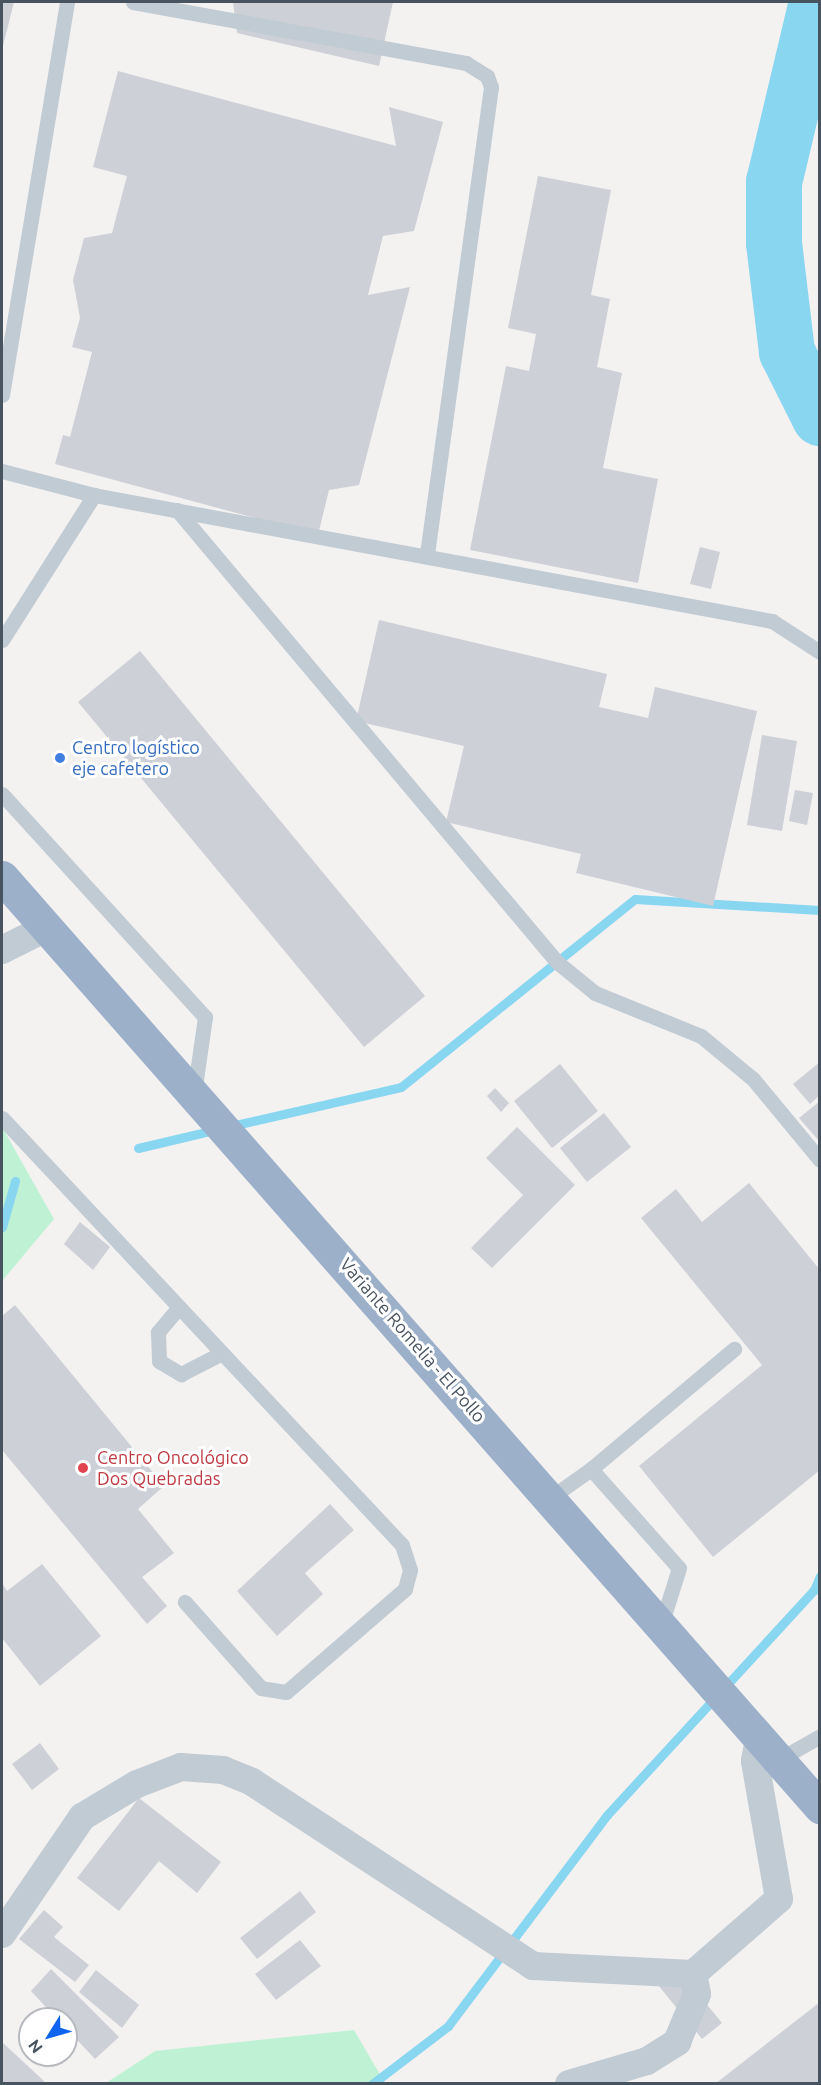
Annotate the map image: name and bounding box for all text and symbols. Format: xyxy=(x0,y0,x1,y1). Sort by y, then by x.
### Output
place label: Centro logístico eje cafetero xyxy=(72,737,200,780)
marker: Centro logístico eje cafetero xyxy=(53,751,67,765)
street label: Variante Romelia - El Pollo xyxy=(336,1253,490,1427)
place label: Centro Oncológico Dos Quebradas xyxy=(97,1447,249,1490)
marker: Centro Oncológico Dos Quebradas xyxy=(74,1459,92,1477)
north arrow xyxy=(18,2007,78,2067)
text: N xyxy=(24,2036,46,2057)

